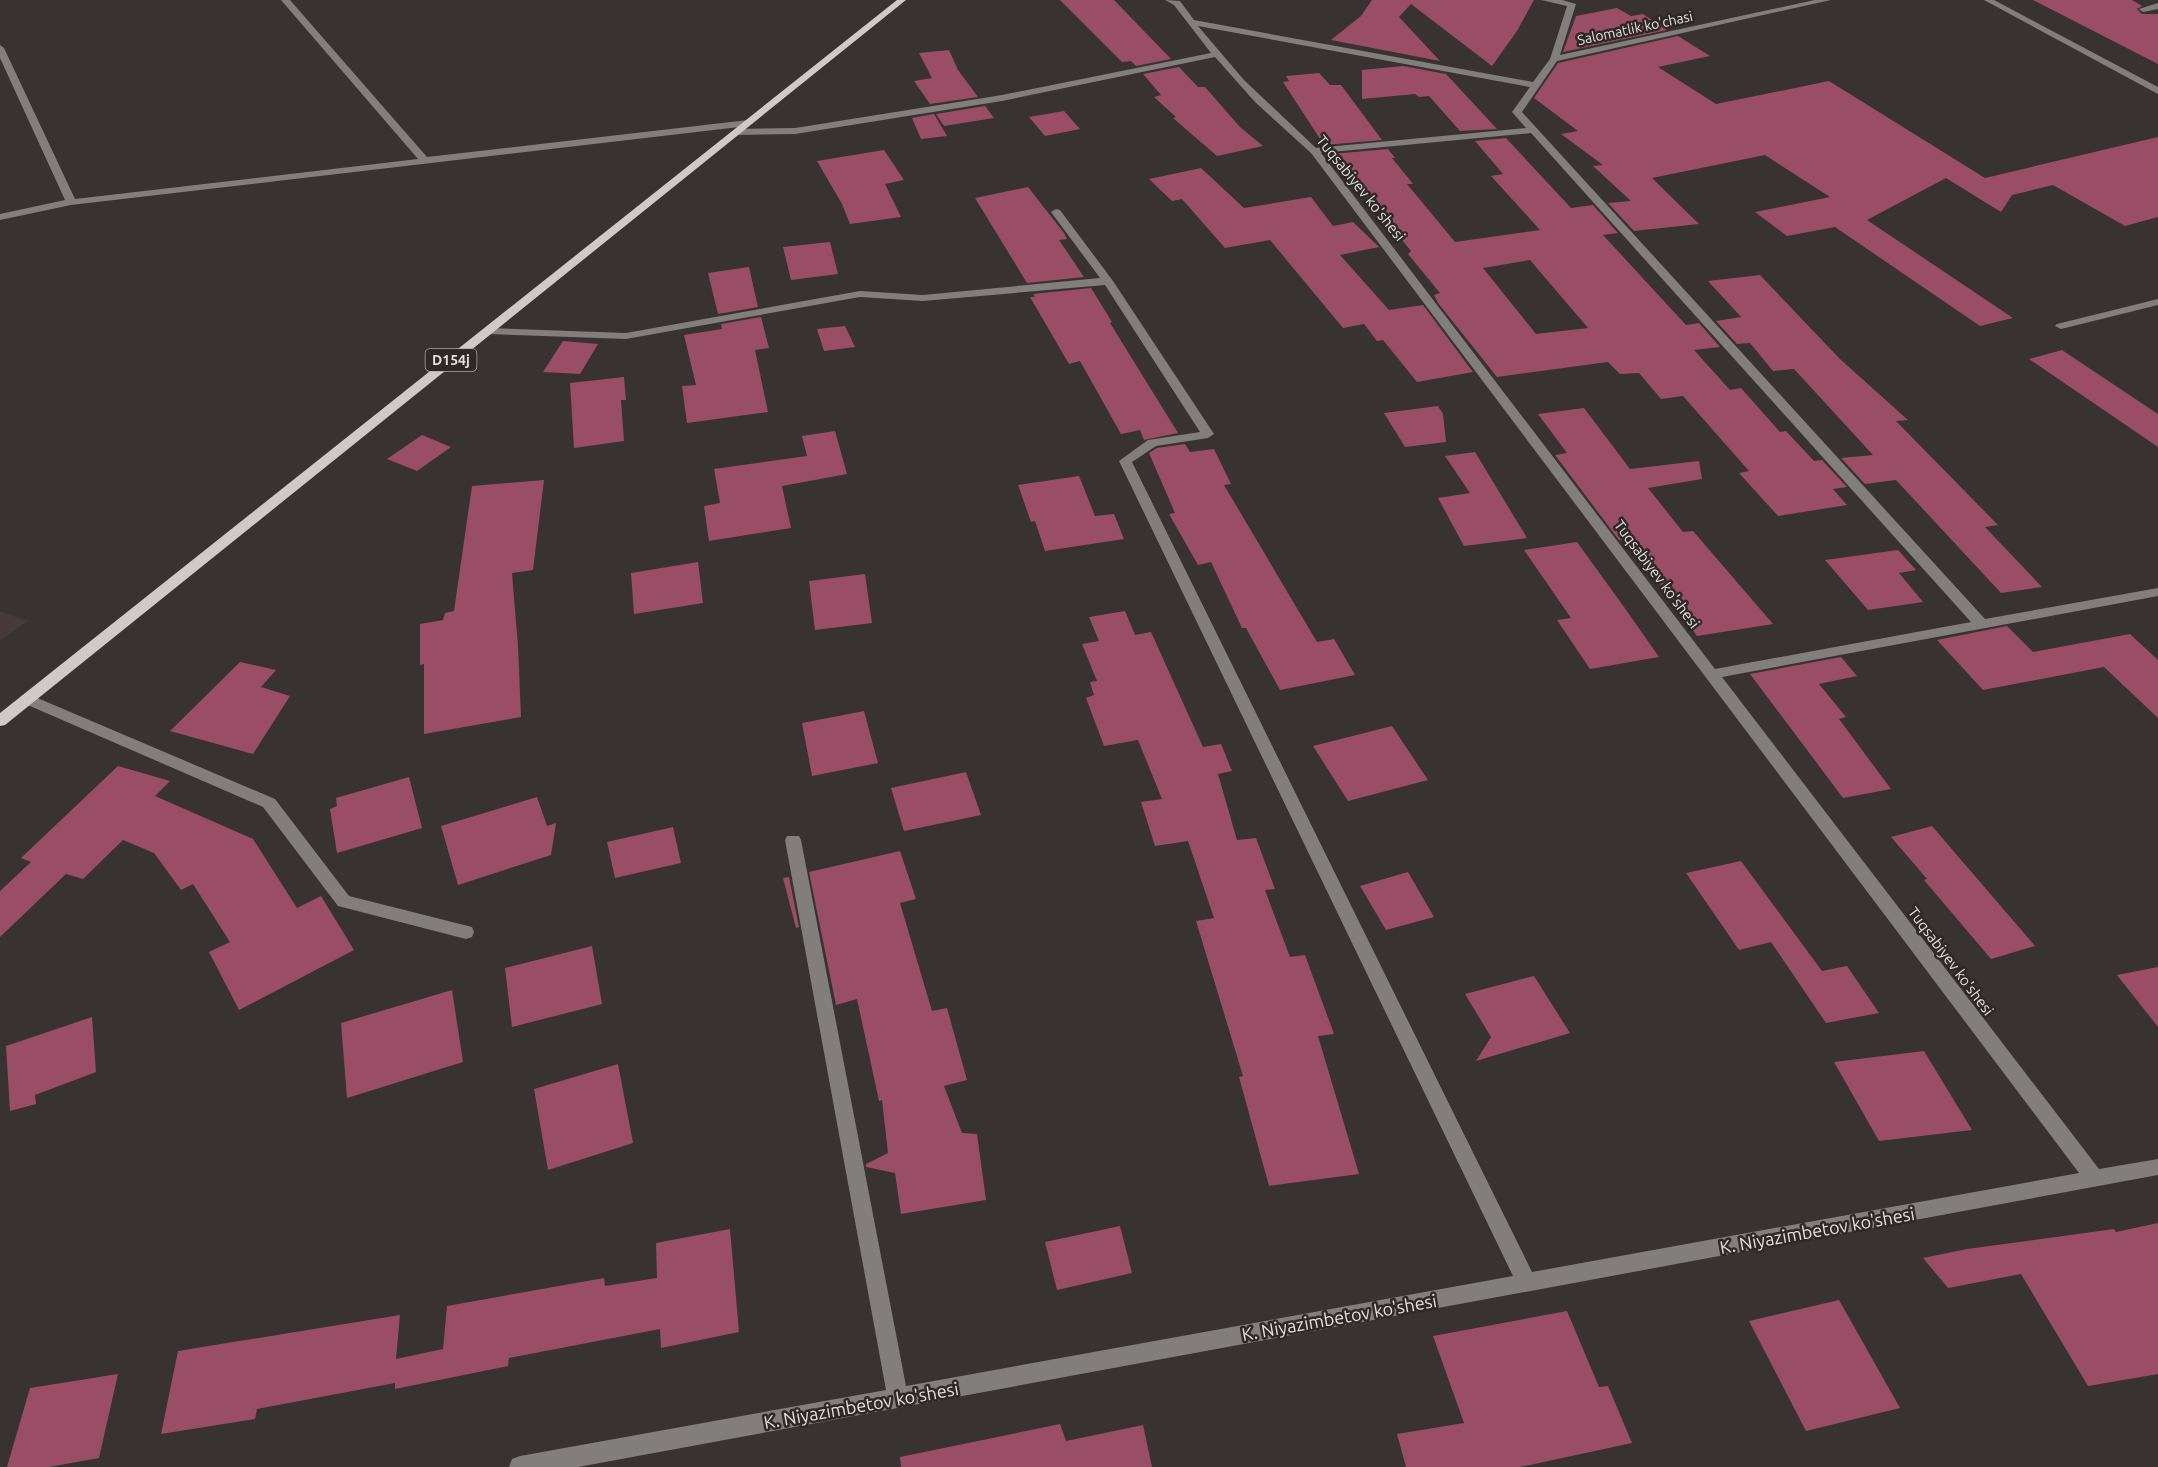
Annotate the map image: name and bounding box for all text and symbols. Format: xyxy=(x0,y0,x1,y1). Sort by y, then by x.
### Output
street label: Salomatlik ko'chasi xyxy=(1576,8,1694,48)
street label: Tuqsabiyev ko'shesi xyxy=(1313,132,1409,244)
road number: D154j xyxy=(426,349,476,371)
street label: Tuqsabiyev ko'shesi xyxy=(1611,517,1703,631)
street label: Tuqsabiyev ko'shesi xyxy=(1905,904,1997,1018)
street label: K. Niyazimbetov ko'shesi xyxy=(1718,1203,1916,1257)
street label: K. Niyazimbetov ko'shesi xyxy=(1240,1290,1438,1344)
street label: K. Niyazimbetov ko'shesi xyxy=(762,1378,960,1432)

